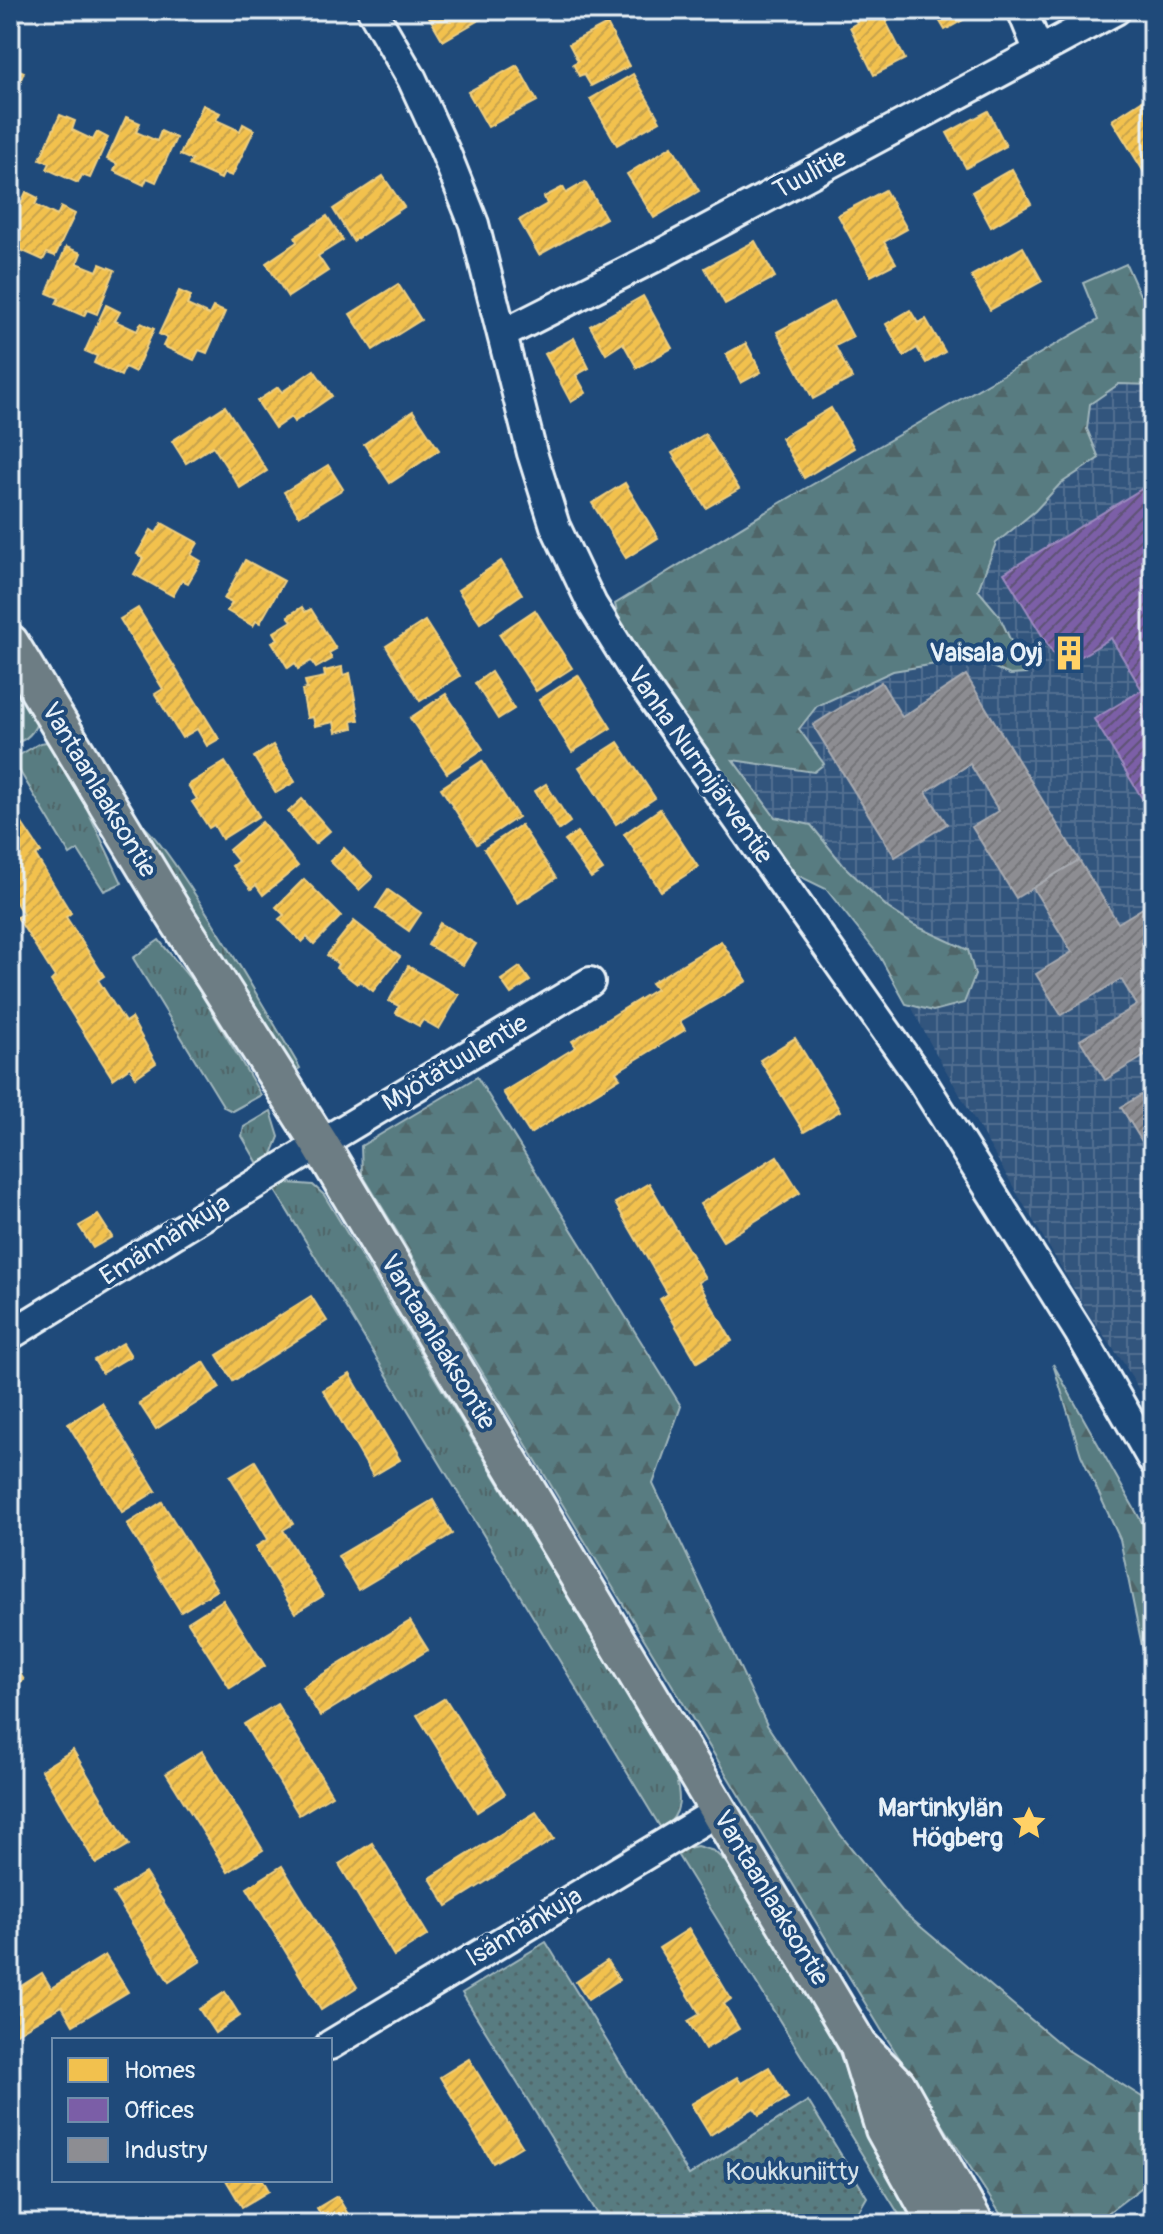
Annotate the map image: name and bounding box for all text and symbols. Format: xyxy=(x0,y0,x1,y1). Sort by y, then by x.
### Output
street label: Tuulitie xyxy=(768,141,852,207)
building icon: Vaisala Oyj xyxy=(1050,634,1088,672)
place label: Vaisala Oyj xyxy=(929,637,1043,669)
street label: Vanha Nurmijärventie xyxy=(620,660,780,870)
street label: Vantaanlaaksontie xyxy=(34,697,164,884)
street label: Myötätuulentie xyxy=(376,1007,534,1119)
street label: Emännänkuja xyxy=(94,1187,236,1293)
street label: Vantaanlaaksontie xyxy=(373,1249,503,1436)
place label: Martinkylän Högberg xyxy=(878,1792,1003,1854)
place icon: Martinkylän Högberg xyxy=(1010,1804,1048,1842)
street label: Vantaanlaaksontie xyxy=(706,1805,836,1992)
street label: Isännänkuja xyxy=(460,1880,588,1974)
legend xyxy=(52,2038,332,2182)
text: Homes xyxy=(124,2056,196,2085)
text: Offices xyxy=(124,2096,194,2125)
text: Industry xyxy=(124,2136,207,2165)
park label: Koukkuniitty xyxy=(725,2156,859,2188)

